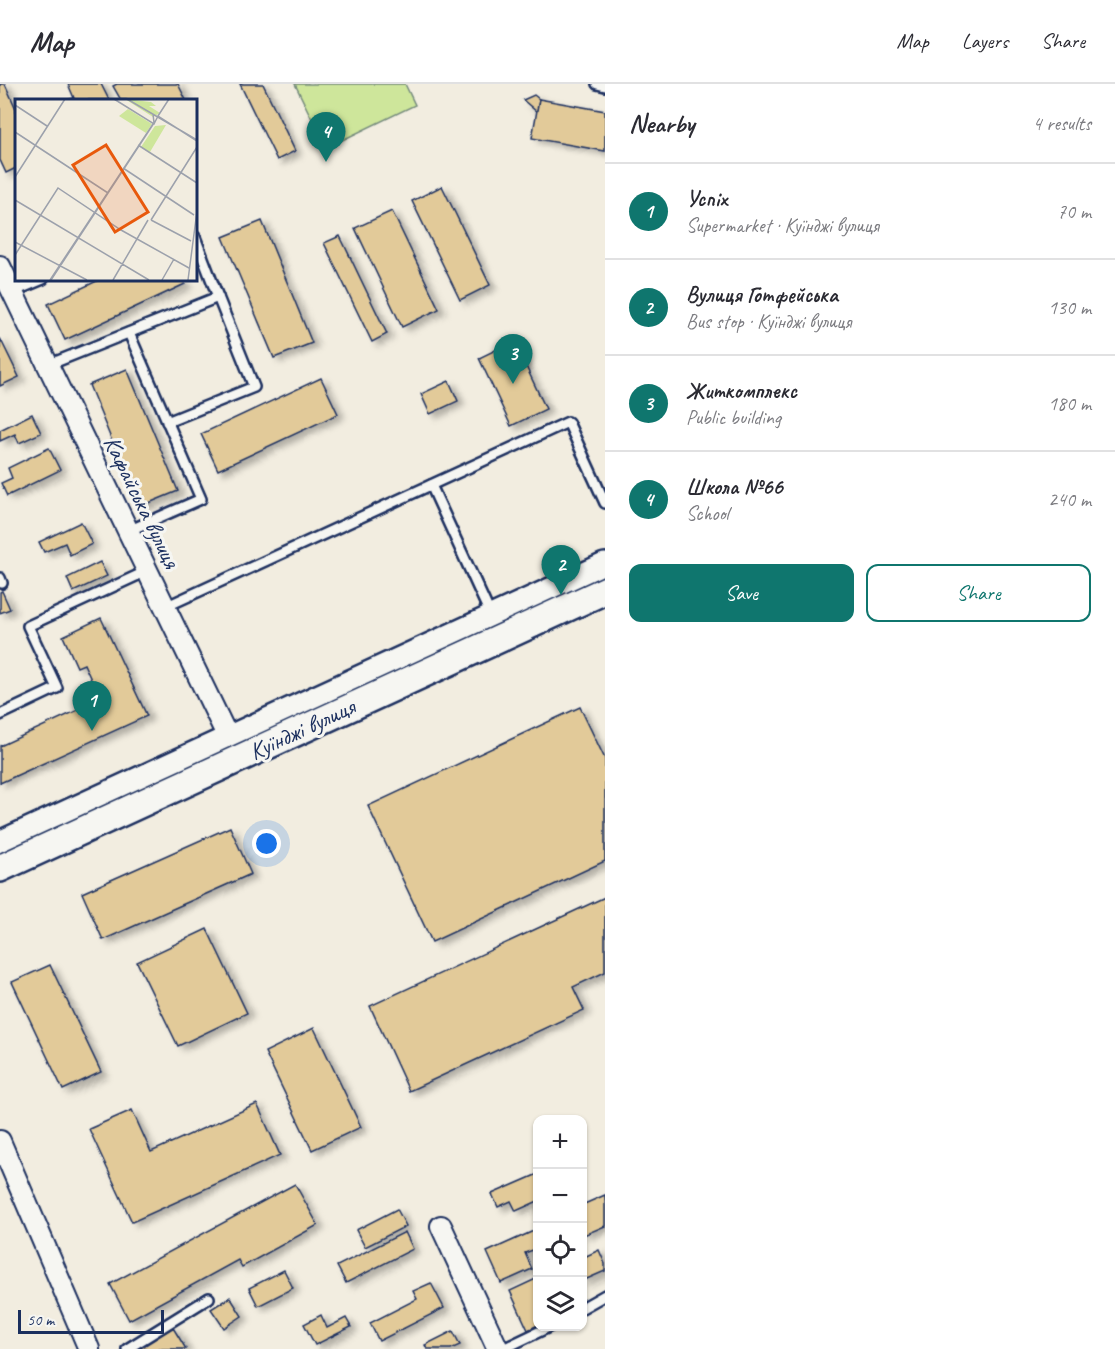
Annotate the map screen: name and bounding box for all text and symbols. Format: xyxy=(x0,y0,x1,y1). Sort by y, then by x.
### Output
text: Map xyxy=(30,24,73,59)
text: Map xyxy=(896,28,929,54)
text: Layers xyxy=(962,28,1008,54)
text: Share xyxy=(1041,28,1085,54)
inset map xyxy=(15,99,196,280)
text: Nearby xyxy=(629,107,694,140)
text: 4 results xyxy=(1032,111,1091,136)
pin: 4 xyxy=(306,112,346,162)
text: Успіх xyxy=(686,185,727,213)
text: 1 xyxy=(644,199,653,224)
text: 70 m xyxy=(1057,199,1091,224)
text: Supermarket · Куїнджі вулиця xyxy=(686,213,879,238)
text: Вулиця Готфейська xyxy=(686,281,838,309)
text: 2 xyxy=(644,295,653,320)
text: 130 m xyxy=(1048,295,1091,320)
text: Bus stop · Куїнджі вулиця xyxy=(686,309,851,334)
pin: 3 xyxy=(494,334,532,384)
text: Житкомплекс xyxy=(686,377,797,405)
text: 3 xyxy=(644,391,653,416)
text: 180 m xyxy=(1048,391,1091,416)
text: Public building xyxy=(686,405,781,430)
street label: Кафайська вулиця xyxy=(97,431,188,574)
text: Школа №66 xyxy=(686,473,783,501)
text: 4 xyxy=(644,487,653,512)
text: 240 m xyxy=(1048,487,1091,512)
text: School xyxy=(686,501,729,526)
pin: 2 xyxy=(542,546,580,595)
button: Save xyxy=(629,564,854,622)
button: Share xyxy=(866,564,1091,622)
pin: 1 xyxy=(72,682,112,731)
street label: Куїнджі вулиця xyxy=(244,691,361,767)
your location xyxy=(252,829,281,858)
map controls xyxy=(533,1115,587,1331)
button: + xyxy=(533,1115,587,1169)
button: − xyxy=(533,1169,587,1223)
button: locate xyxy=(533,1223,587,1277)
button: layers xyxy=(533,1277,587,1331)
scale bar xyxy=(18,1307,164,1334)
text: 50 m xyxy=(27,1310,54,1330)

